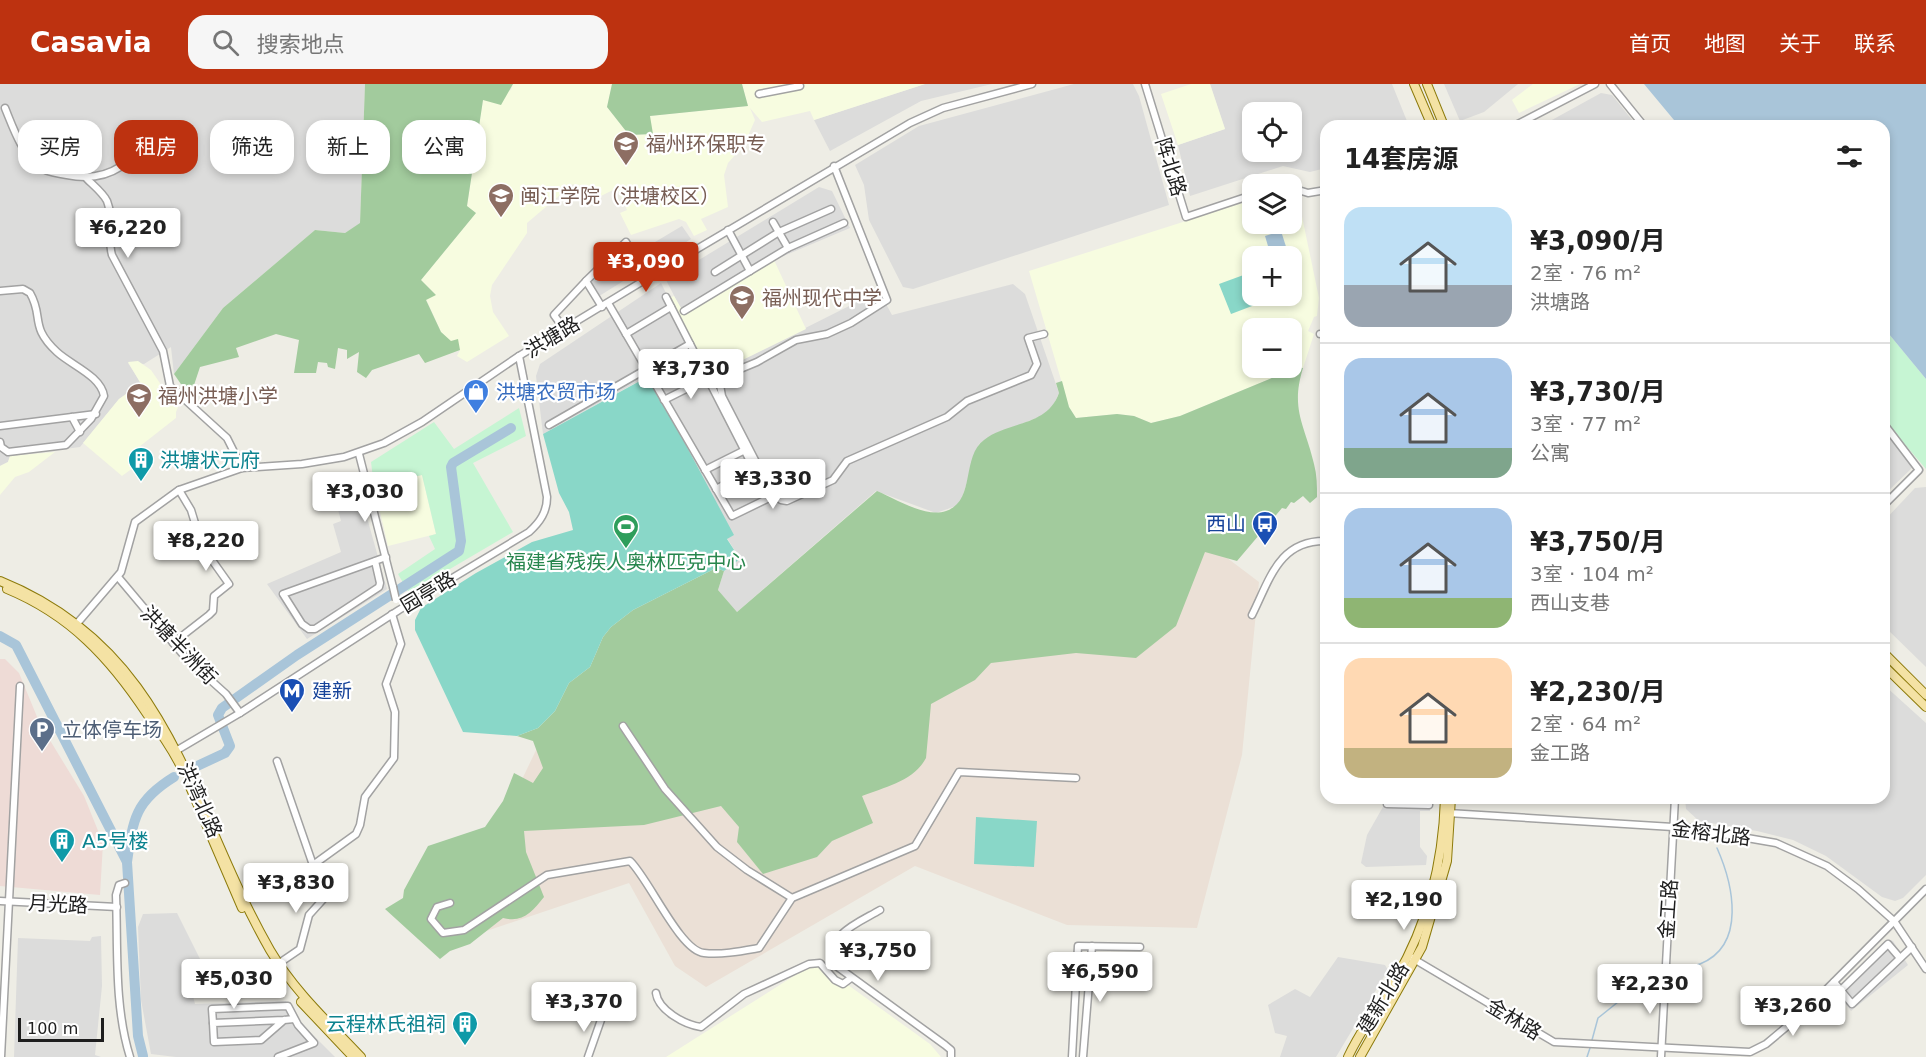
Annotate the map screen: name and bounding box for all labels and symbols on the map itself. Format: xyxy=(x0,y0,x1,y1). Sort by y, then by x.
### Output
school or university icon: 福州环保职专 xyxy=(611,129,641,167)
place label: 福州环保职专 xyxy=(646,132,766,156)
street label: 阵北路 xyxy=(1151,135,1191,199)
school or university icon: 闽江学院（洪塘校区） xyxy=(486,181,516,219)
place label: 闽江学院（洪塘校区） xyxy=(520,184,720,208)
pin: ¥6,220 xyxy=(79,208,177,259)
pin: ¥3,090 xyxy=(597,242,695,293)
school or university icon: 福州现代中学 xyxy=(727,283,757,321)
place label: 福州现代中学 xyxy=(762,286,882,310)
street label: 洪塘路 xyxy=(520,311,584,363)
pin: ¥3,730 xyxy=(642,349,740,400)
shop icon: 洪塘农贸市场 xyxy=(461,377,491,415)
place label: 洪塘农贸市场 xyxy=(496,380,616,404)
school or university icon: 福州洪塘小学 xyxy=(124,381,154,419)
place label: 福州洪塘小学 xyxy=(158,384,278,408)
building icon: 洪塘状元府 xyxy=(126,445,156,483)
place label: 洪塘状元府 xyxy=(160,448,260,472)
pin: ¥3,330 xyxy=(724,459,822,510)
pin: ¥3,030 xyxy=(316,472,414,523)
bus stop icon: 西山 xyxy=(1250,509,1280,547)
sports icon: 福建省残疾人奥林匹克中心 xyxy=(611,512,641,550)
place label: 西山 xyxy=(1206,512,1246,536)
pin: ¥8,220 xyxy=(157,521,255,572)
place label: 福建省残疾人奥林匹克中心 xyxy=(506,550,746,574)
street label: 园亭路 xyxy=(396,566,460,618)
street label: 洪塘半洲街 xyxy=(136,601,222,689)
metro station icon: 建新 xyxy=(277,676,307,714)
place label: 建新 xyxy=(312,679,352,703)
parking icon: 立体停车场 xyxy=(27,715,57,753)
place label: 立体停车场 xyxy=(62,718,162,742)
street label: 洪湾北路 xyxy=(173,759,227,841)
street label: 金榕北路 xyxy=(1670,816,1752,850)
building icon: A5号楼 xyxy=(47,826,77,864)
place label: A5号楼 xyxy=(82,829,148,853)
pin: ¥3,830 xyxy=(247,863,345,914)
street label: 金工路 xyxy=(1654,878,1682,940)
pin: ¥2,190 xyxy=(1355,880,1453,931)
street label: 月光路 xyxy=(27,890,89,918)
pin: ¥3,750 xyxy=(829,931,927,982)
pin: ¥6,590 xyxy=(1051,952,1149,1003)
street label: 建新北路 xyxy=(1352,958,1414,1038)
pin: ¥5,030 xyxy=(185,959,283,1010)
pin: ¥2,230 xyxy=(1601,964,1699,1015)
pin: ¥3,370 xyxy=(535,982,633,1033)
pin: ¥3,260 xyxy=(1744,986,1842,1037)
street label: 金林路 xyxy=(1482,993,1546,1045)
building icon: 云程林氏祖祠 xyxy=(450,1009,480,1047)
place label: 云程林氏祖祠 xyxy=(326,1012,446,1036)
scale bar xyxy=(18,1015,104,1042)

